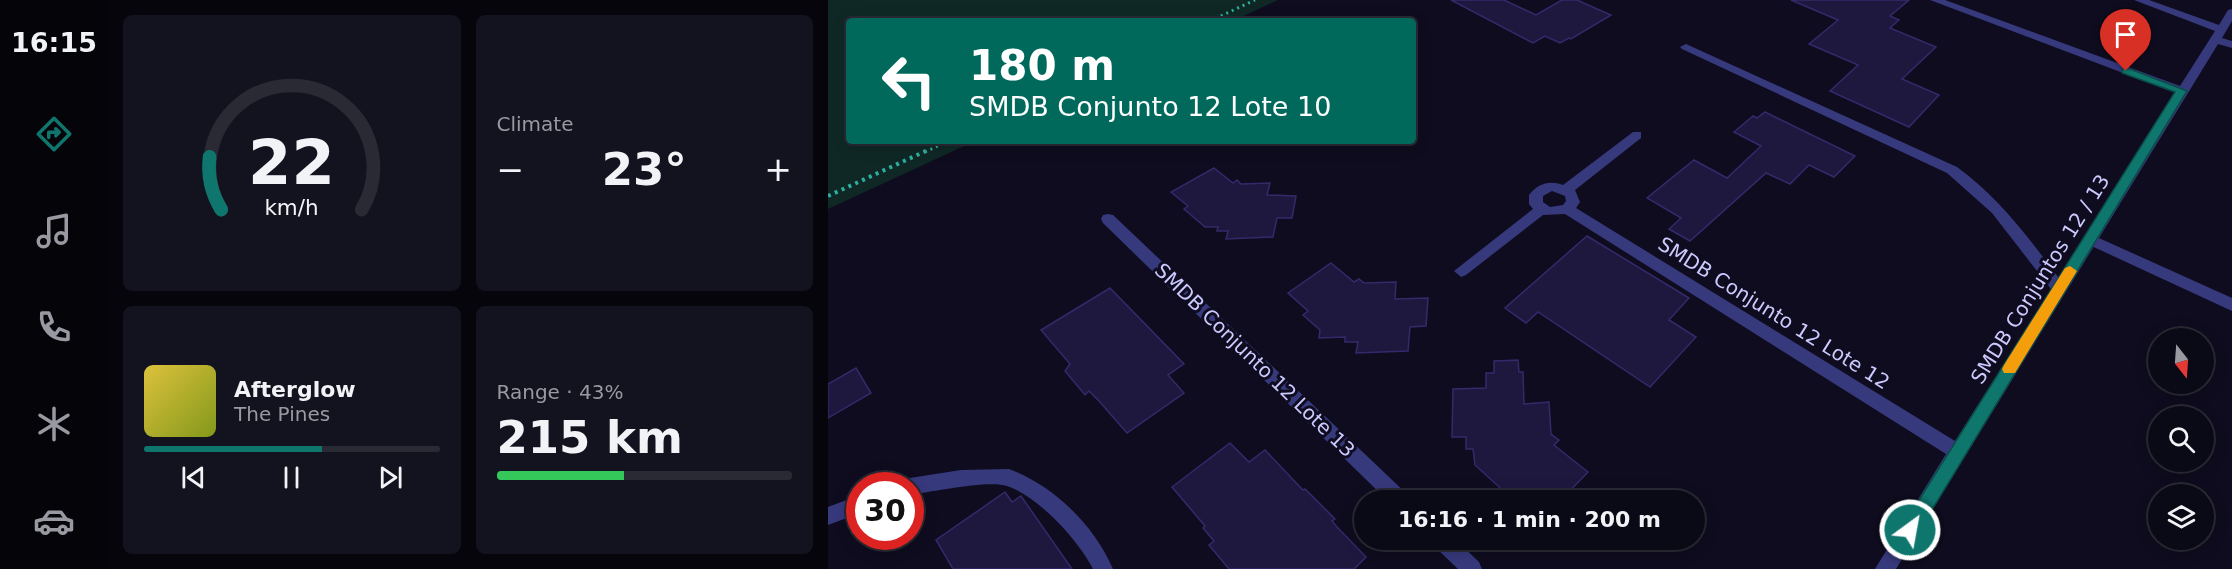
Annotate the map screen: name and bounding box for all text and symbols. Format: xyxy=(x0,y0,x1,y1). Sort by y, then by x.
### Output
pin xyxy=(2100,9,2151,71)
icon: arrive xyxy=(2109,18,2142,51)
text: 16:15 xyxy=(11,27,97,58)
text: 180 m xyxy=(969,41,1115,90)
icon: left xyxy=(870,42,948,120)
text: SMDB Conjunto 12 Lote 10 xyxy=(969,91,1331,122)
text: Climate xyxy=(497,112,573,136)
icon: directions xyxy=(33,113,75,155)
text: 22 xyxy=(248,126,335,199)
text: 23° xyxy=(602,143,687,196)
text: − xyxy=(497,150,524,189)
text: + xyxy=(764,150,792,189)
street label: SMDB Conjuntos 12 / 13 xyxy=(1966,170,2114,388)
text: km/h xyxy=(265,195,319,220)
icon: music xyxy=(33,210,75,252)
street label: SMDB Conjunto 12 Lote 12 xyxy=(1654,232,1894,394)
street label: SMDB Conjunto 12 Lote 13 xyxy=(1150,258,1360,462)
icon: phone xyxy=(33,306,75,348)
north arrow xyxy=(2148,328,2214,394)
map controls xyxy=(2148,328,2214,550)
text: Afterglow xyxy=(234,377,356,402)
text: Range · 43% xyxy=(497,380,623,404)
text: The Pines xyxy=(234,402,330,426)
icon: climate xyxy=(33,403,75,445)
button: search xyxy=(2148,406,2214,472)
text: 215 km xyxy=(497,411,683,464)
icon: previous xyxy=(177,461,210,494)
icon: pause xyxy=(275,461,308,494)
icon: next xyxy=(374,461,407,494)
speed limit sign: 30 xyxy=(846,472,924,550)
button: layers xyxy=(2148,484,2214,550)
position arrow xyxy=(1878,498,1942,562)
icon: car xyxy=(33,500,75,542)
text: 16:16 · 1 min · 200 m xyxy=(1398,507,1661,532)

